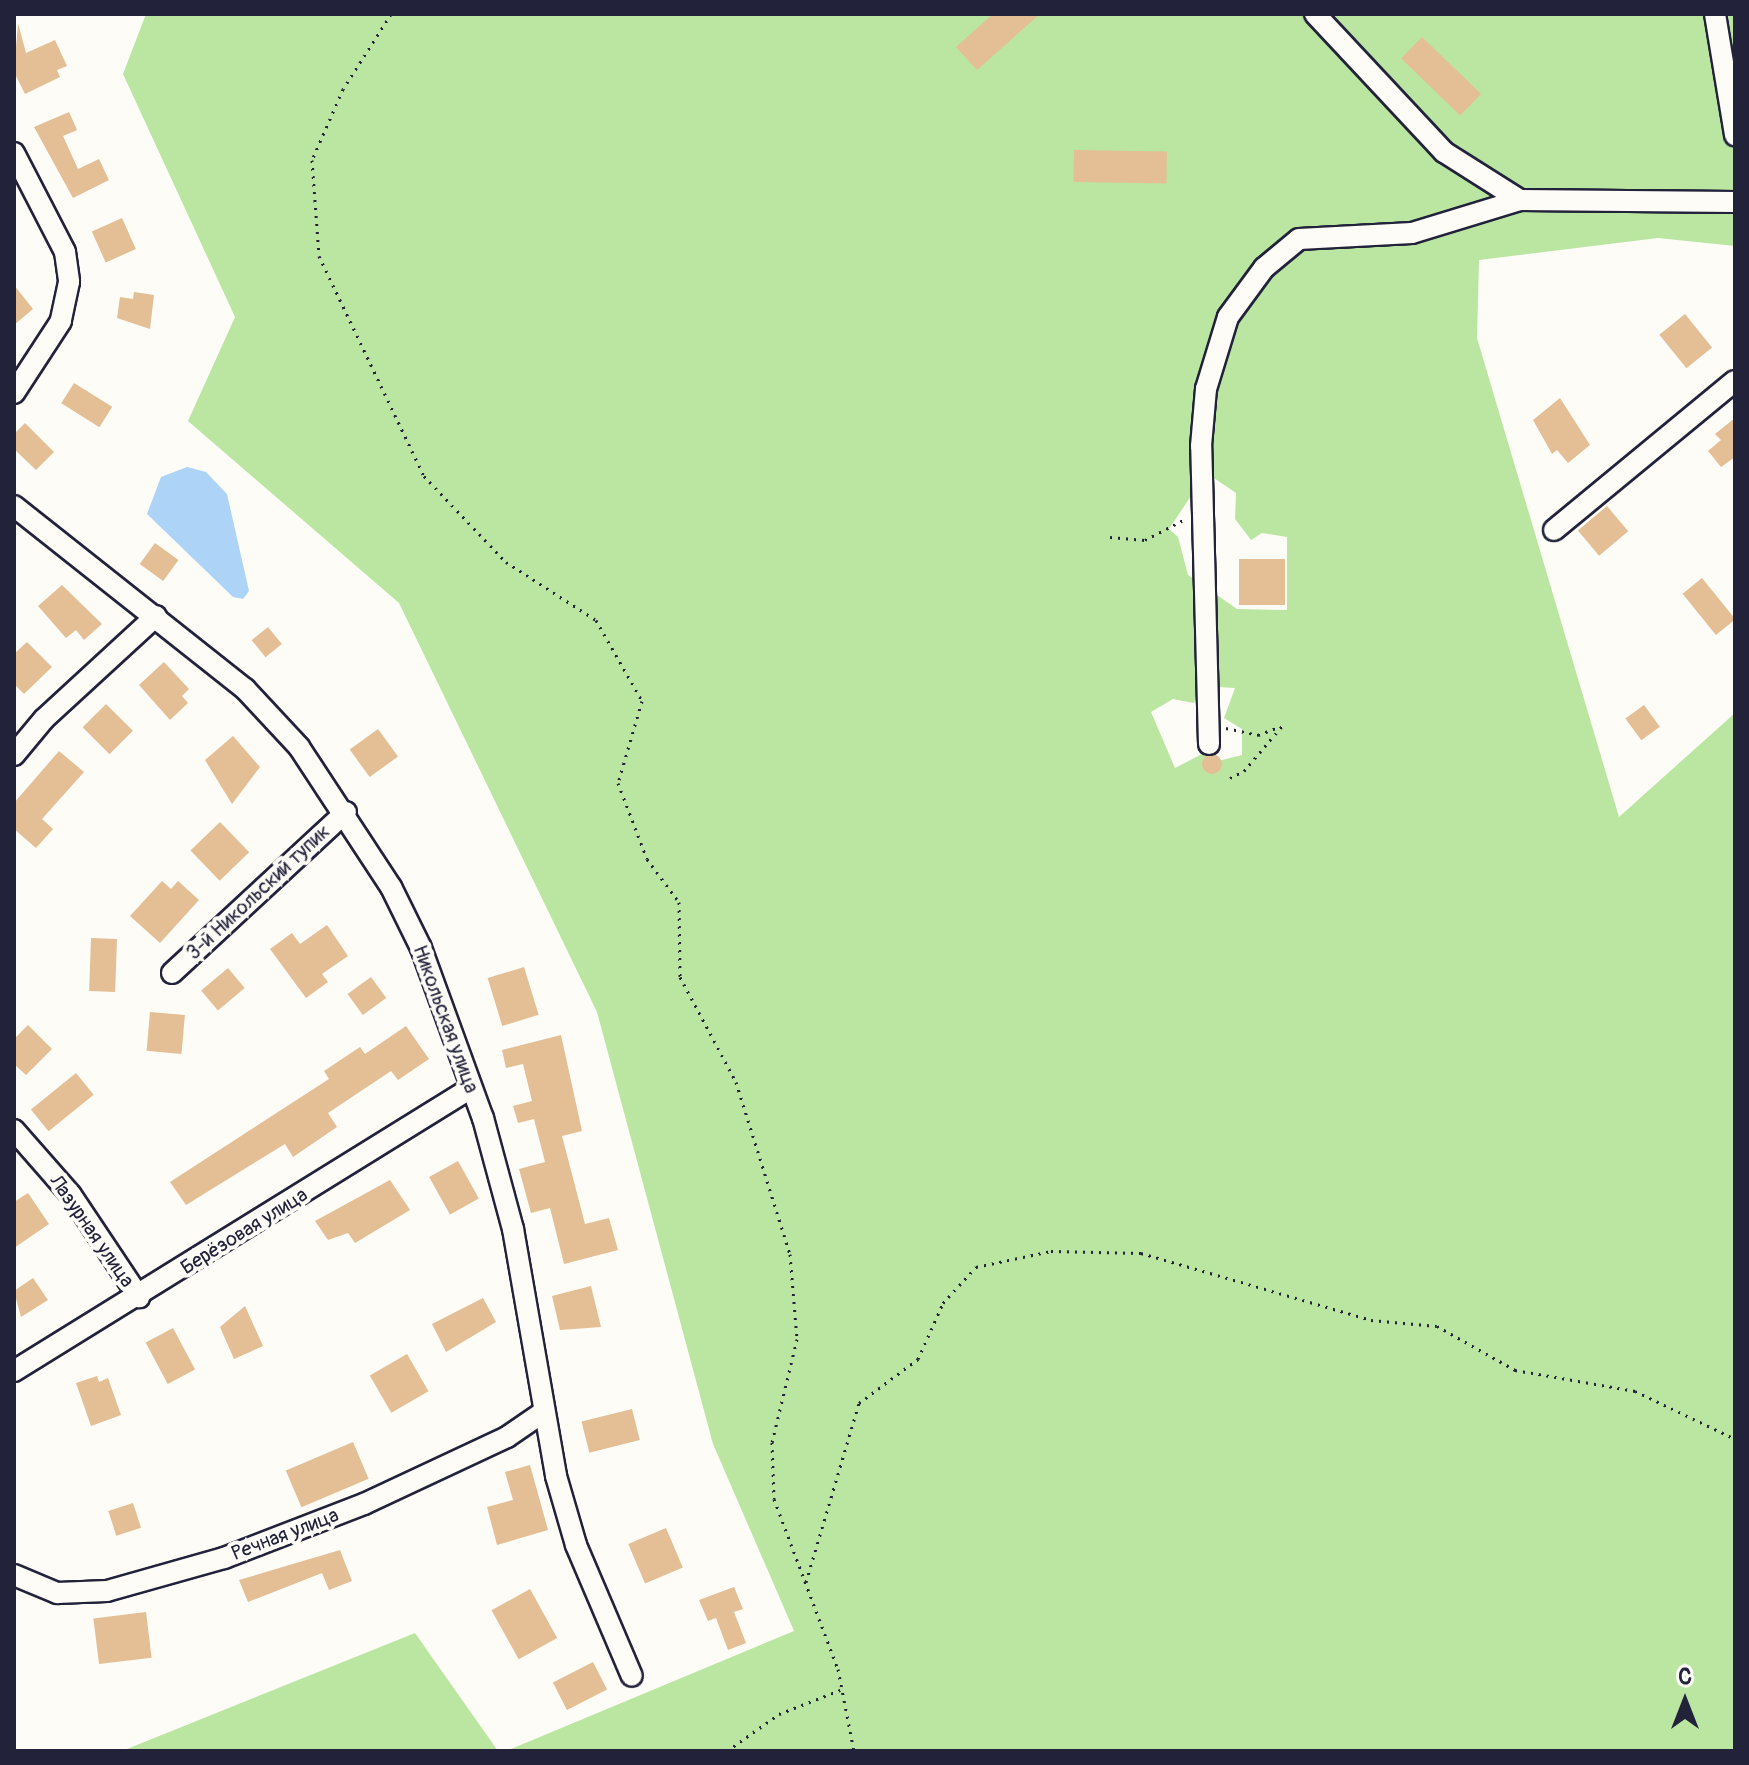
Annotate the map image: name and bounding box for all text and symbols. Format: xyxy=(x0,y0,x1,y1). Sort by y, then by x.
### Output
street label: 3-й Никольский тупик xyxy=(181,819,335,965)
street label: Никольская улица xyxy=(408,942,484,1096)
street label: Лазурная улица xyxy=(44,1170,140,1292)
street label: Берёзовая улица xyxy=(176,1182,312,1280)
street label: Речная улица xyxy=(228,1503,342,1565)
north arrow xyxy=(1645,1661,1725,1741)
text: С xyxy=(1678,1663,1692,1691)

